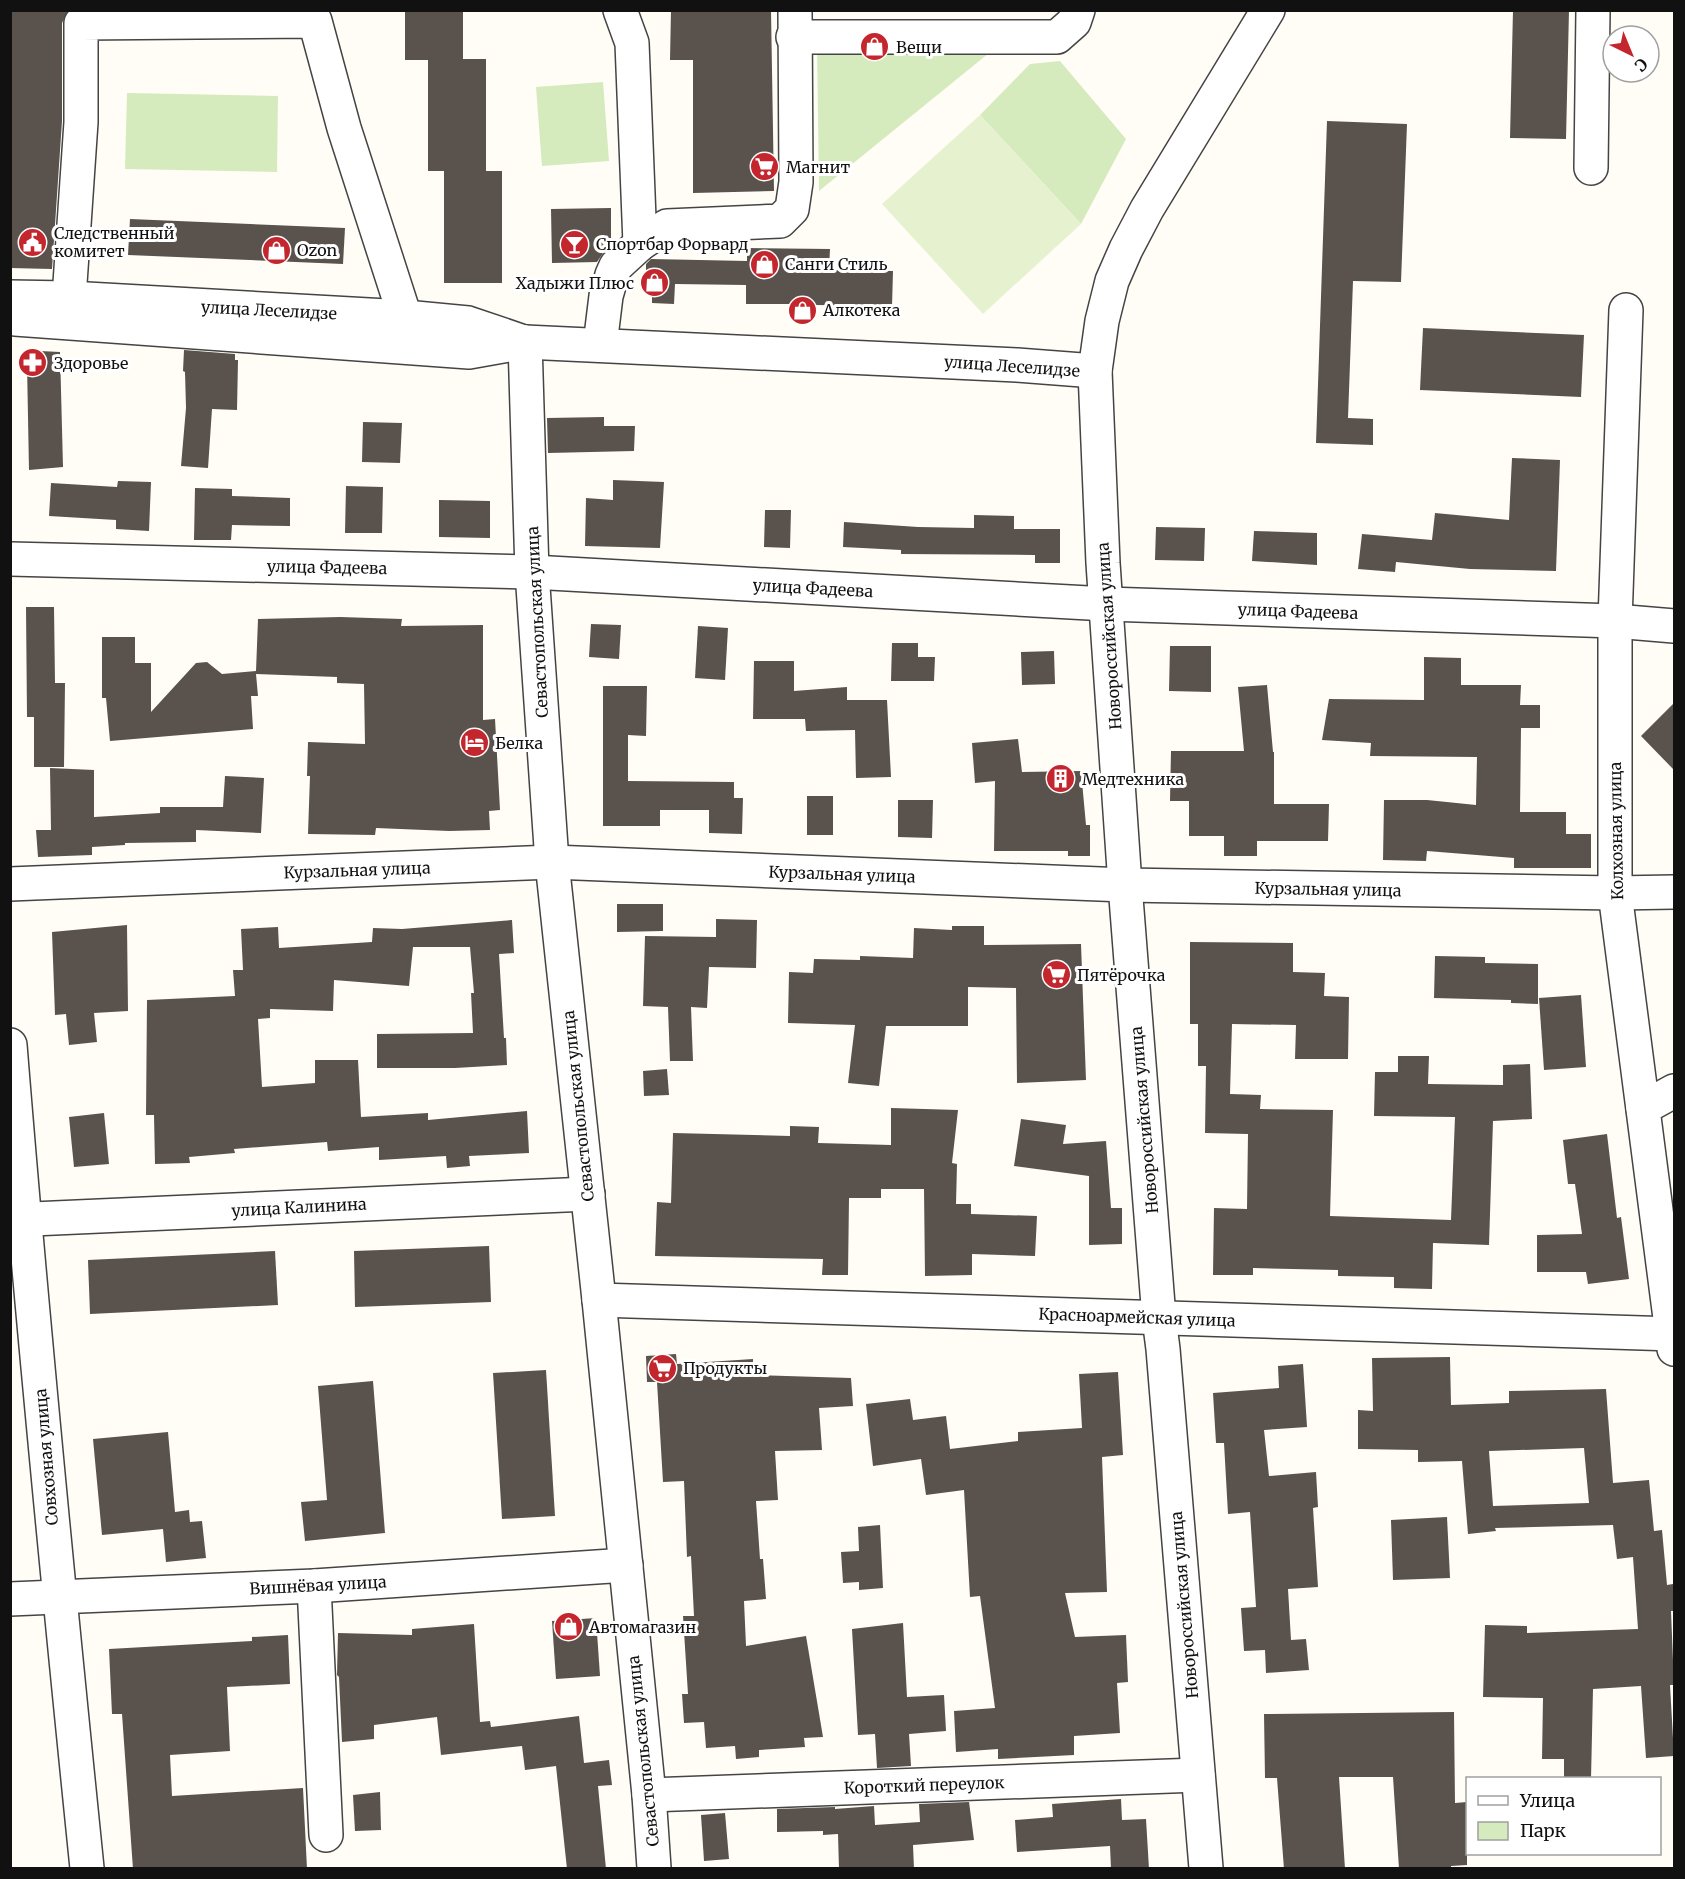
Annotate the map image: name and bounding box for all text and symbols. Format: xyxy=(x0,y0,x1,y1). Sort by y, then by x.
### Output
north arrow xyxy=(1601,24,1661,84)
shop icon: Вещи xyxy=(859,31,891,63)
place label: Вещи xyxy=(896,37,942,57)
text: С xyxy=(1631,54,1652,76)
supermarket icon: Магнит xyxy=(749,151,781,183)
place label: Магнит xyxy=(786,157,851,177)
place label: Следственный комитет xyxy=(54,223,175,261)
public building icon: Следственный комитет xyxy=(17,226,49,258)
bar icon: Спортбар Форвард xyxy=(559,228,591,260)
shop icon: Ozon xyxy=(260,234,292,266)
place label: Спортбар Форвард xyxy=(596,234,749,254)
place label: Ozon xyxy=(297,240,337,260)
shop icon: Санги Стиль xyxy=(748,248,780,280)
place label: Санги Стиль xyxy=(785,254,887,274)
shop icon: Хадыжи Плюс xyxy=(639,267,671,299)
place label: Хадыжи Плюс xyxy=(516,273,634,293)
shop icon: Алкотека xyxy=(786,294,818,326)
street label: улица Леселидзе xyxy=(201,296,337,324)
place label: Алкотека xyxy=(822,300,901,320)
pharmacy icon: Здоровье xyxy=(17,347,49,379)
street label: улица Леселидзе xyxy=(943,351,1081,381)
place label: Здоровье xyxy=(54,353,128,373)
street label: Севастопольская улица xyxy=(522,525,552,718)
street label: Новороссийская улица xyxy=(1092,541,1126,730)
street label: улица Фадеева xyxy=(267,556,388,578)
street label: улица Фадеева xyxy=(752,575,874,601)
street label: улица Фадеева xyxy=(1237,599,1359,623)
hotel icon: Белка xyxy=(458,727,490,759)
place label: Белка xyxy=(495,733,543,753)
street label: Колхозная улица xyxy=(1605,761,1627,900)
building icon: Медтехника xyxy=(1045,763,1077,795)
place label: Медтехника xyxy=(1082,769,1185,789)
street label: Курзальная улица xyxy=(283,857,431,883)
street label: Курзальная улица xyxy=(768,861,916,887)
street label: Курзальная улица xyxy=(1254,878,1402,900)
supermarket icon: Пятёрочка xyxy=(1040,959,1072,991)
place label: Пятёрочка xyxy=(1077,965,1166,985)
street label: Севастопольская улица xyxy=(558,1009,598,1202)
street label: Новороссийская улица xyxy=(1126,1025,1162,1214)
street label: улица Калинина xyxy=(231,1193,367,1221)
street label: Красноармейская улица xyxy=(1038,1304,1236,1330)
supermarket icon: Продукты xyxy=(646,1352,678,1384)
place label: Продукты xyxy=(683,1358,767,1378)
street label: Совхозная улица xyxy=(30,1387,62,1526)
street label: Новороссийская улица xyxy=(1166,1510,1202,1699)
street label: Вишнёвая улица xyxy=(249,1571,387,1599)
shop icon: Автомагазин xyxy=(552,1611,584,1643)
place label: Автомагазин xyxy=(588,1617,696,1637)
street label: Севастопольская улица xyxy=(623,1654,663,1847)
street label: Короткий переулок xyxy=(843,1772,1005,1798)
legend xyxy=(1466,1777,1661,1855)
text: Улица xyxy=(1519,1789,1575,1812)
text: Парк xyxy=(1520,1819,1566,1842)

